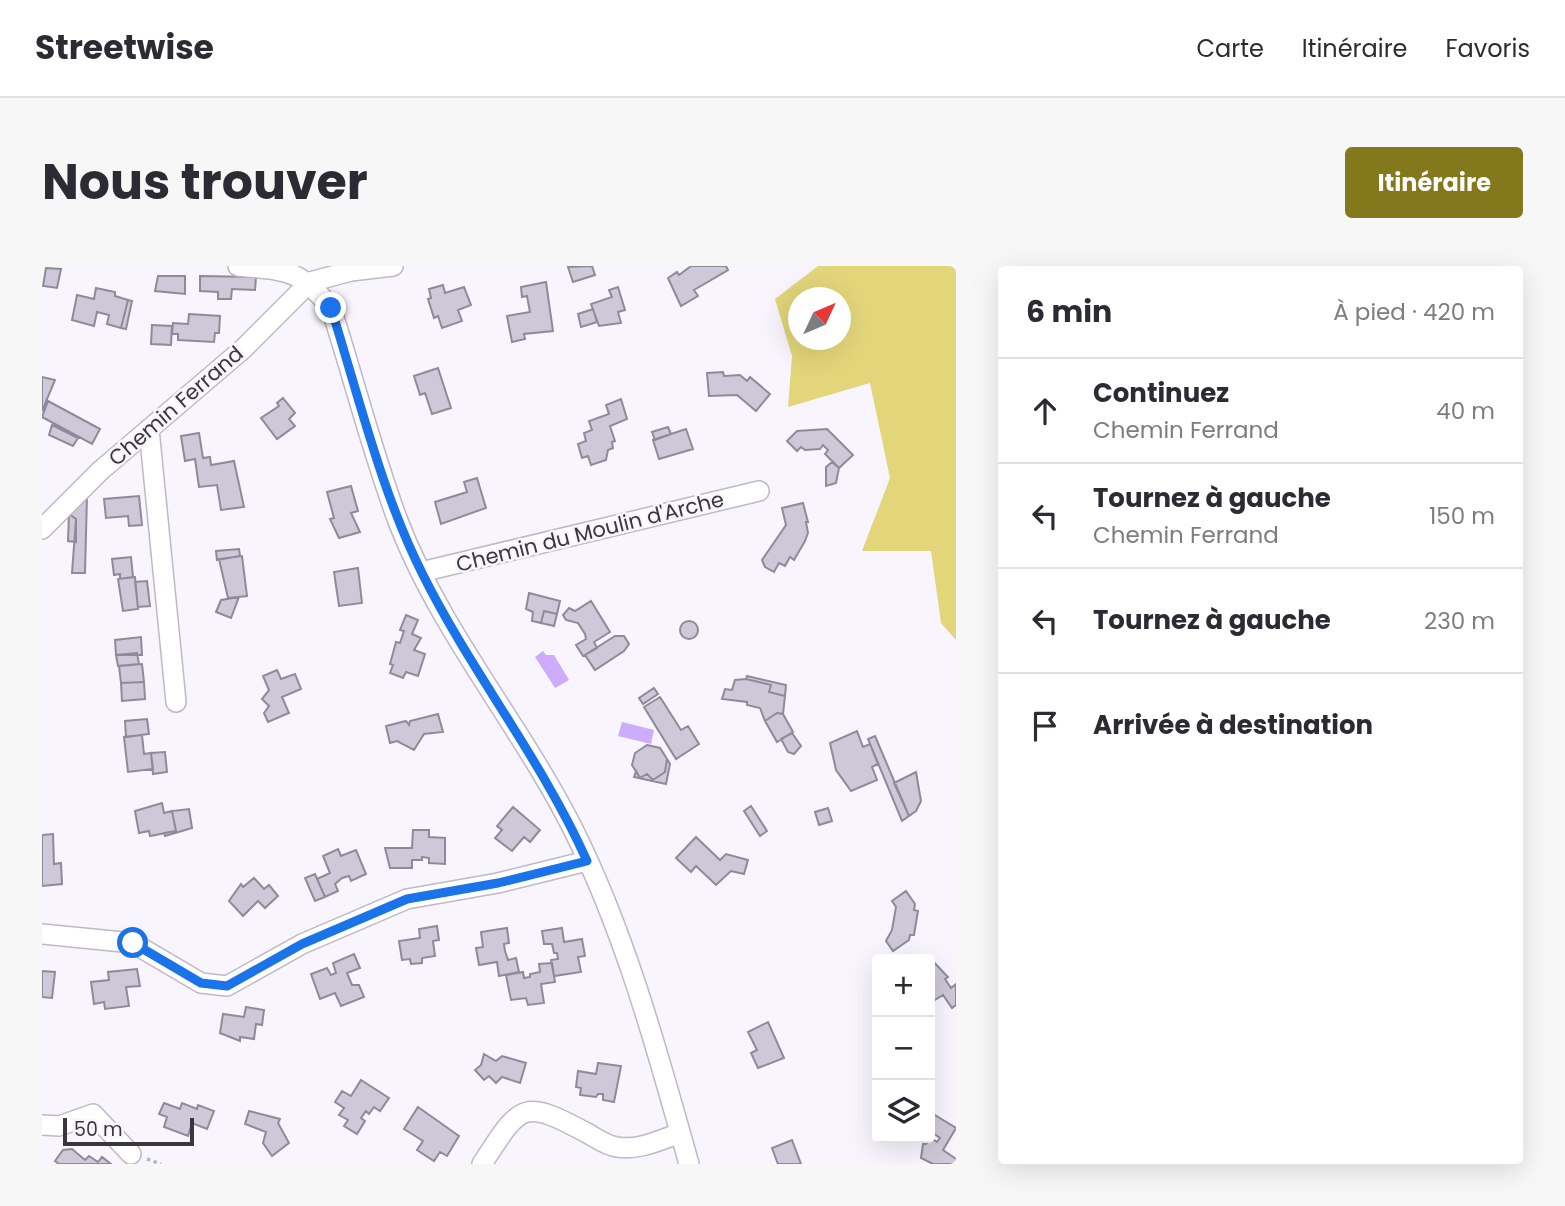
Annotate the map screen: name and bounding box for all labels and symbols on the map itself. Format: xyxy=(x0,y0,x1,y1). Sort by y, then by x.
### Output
north arrow xyxy=(788,287,851,350)
route end xyxy=(315,292,346,323)
street label: Chemin Ferrand xyxy=(102,339,249,472)
street label: Chemin du Moulin d'Arche xyxy=(453,484,727,579)
route start xyxy=(117,927,148,958)
scale bar xyxy=(63,1115,194,1147)

